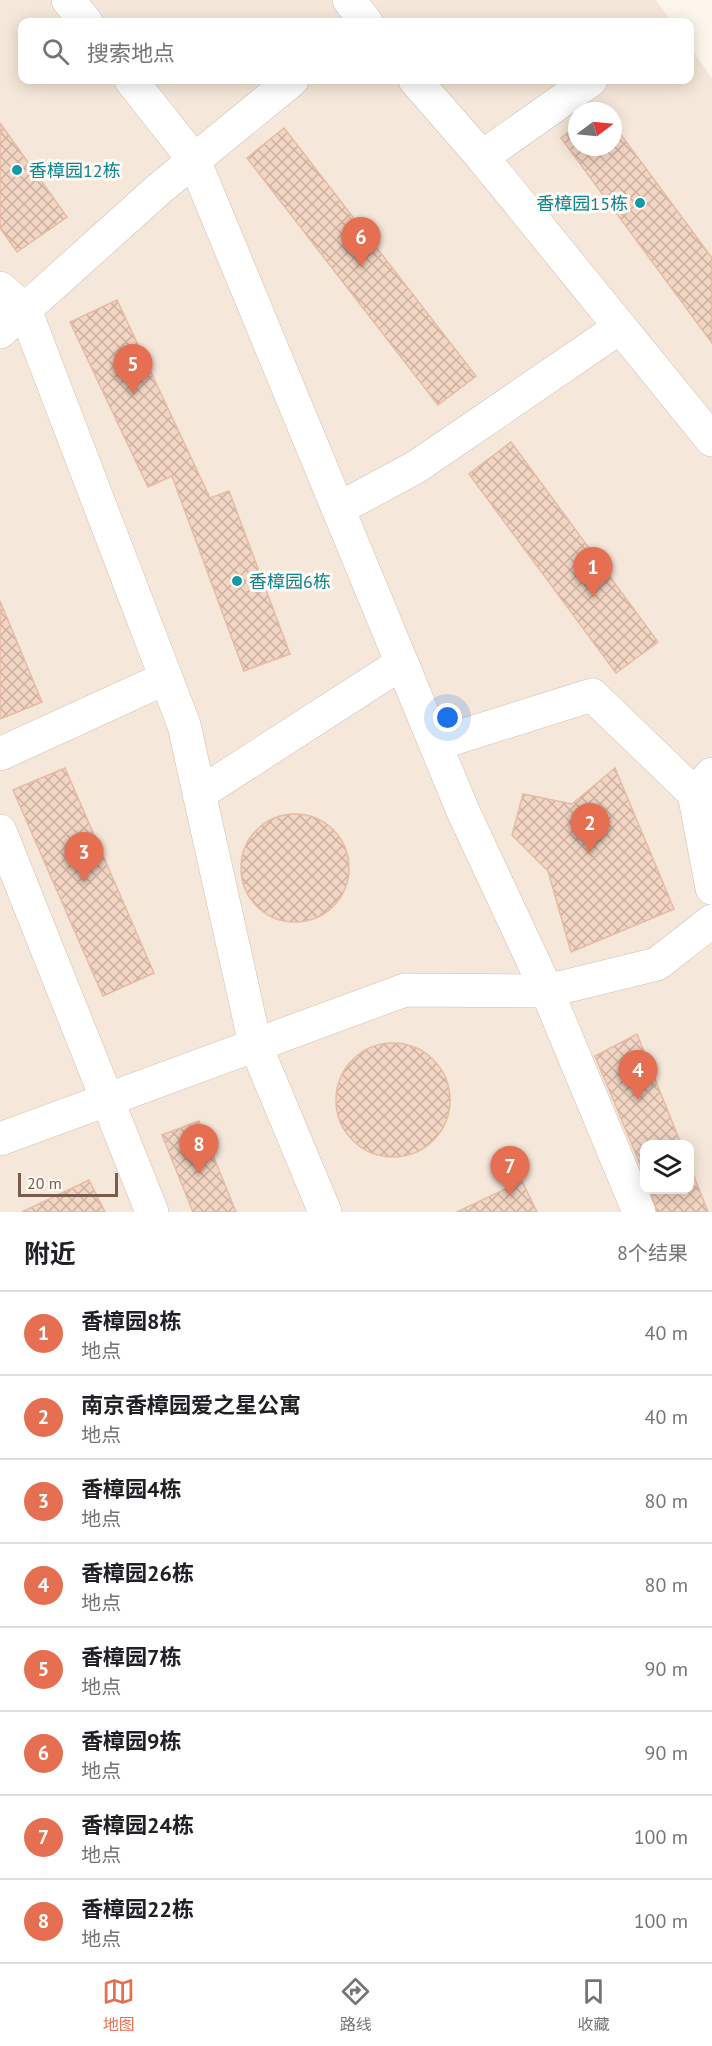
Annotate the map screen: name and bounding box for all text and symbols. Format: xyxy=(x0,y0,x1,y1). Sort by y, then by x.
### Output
search box xyxy=(18,18,694,84)
icon: search xyxy=(39,35,72,68)
text: 搜索地点 xyxy=(87,39,175,67)
north arrow xyxy=(568,102,622,156)
place label: 香樟园12栋 xyxy=(29,159,121,182)
marker: 香樟园12栋 xyxy=(10,163,24,177)
place label: 香樟园15栋 xyxy=(536,192,628,215)
marker: 香樟园15栋 xyxy=(633,196,647,210)
pin: 6 xyxy=(342,218,380,267)
pin: 5 xyxy=(114,344,152,394)
pin: 1 xyxy=(574,548,612,597)
place label: 香樟园6栋 xyxy=(249,570,331,593)
marker: 香樟园6栋 xyxy=(230,574,244,588)
your location xyxy=(433,703,462,732)
pin: 2 xyxy=(570,804,610,853)
pin: 3 xyxy=(64,832,104,882)
pin: 4 xyxy=(618,1050,658,1100)
pin: 8 xyxy=(180,1124,218,1174)
map controls xyxy=(640,1140,694,1194)
button: layers xyxy=(640,1140,694,1194)
pin: 7 xyxy=(490,1146,530,1196)
scale bar xyxy=(18,1170,118,1198)
text: 20 m xyxy=(27,1173,62,1193)
text: 附近 xyxy=(24,1237,76,1270)
text: 8个结果 xyxy=(617,1240,688,1266)
text: 香樟园8栋 xyxy=(81,1307,181,1335)
text: 1 xyxy=(38,1320,49,1346)
text: 40 m xyxy=(645,1320,688,1346)
text: 地点 xyxy=(81,1338,121,1364)
text: 南京香樟园爱之星公寓 xyxy=(81,1391,301,1419)
text: 2 xyxy=(38,1404,49,1430)
text: 40 m xyxy=(645,1404,688,1430)
text: 地点 xyxy=(81,1422,121,1448)
text: 香樟园4栋 xyxy=(81,1475,181,1503)
text: 3 xyxy=(38,1488,49,1514)
text: 80 m xyxy=(645,1488,688,1514)
text: 地点 xyxy=(81,1506,121,1532)
text: 香樟园26栋 xyxy=(81,1559,194,1587)
text: 4 xyxy=(38,1572,49,1598)
text: 80 m xyxy=(645,1572,688,1598)
text: 地点 xyxy=(81,1590,121,1616)
text: 香樟园7栋 xyxy=(81,1643,181,1671)
text: 5 xyxy=(38,1656,49,1682)
text: 90 m xyxy=(645,1656,688,1682)
text: 地点 xyxy=(81,1674,121,1700)
text: 香樟园9栋 xyxy=(81,1727,181,1755)
text: 6 xyxy=(38,1740,49,1766)
text: 90 m xyxy=(645,1740,688,1766)
text: 地点 xyxy=(81,1758,121,1784)
text: 香樟园24栋 xyxy=(81,1811,194,1839)
text: 7 xyxy=(38,1824,49,1850)
text: 100 m xyxy=(634,1824,688,1850)
text: 地点 xyxy=(81,1842,121,1868)
text: 香樟园22栋 xyxy=(81,1895,194,1923)
text: 8 xyxy=(38,1908,49,1934)
text: 100 m xyxy=(634,1908,688,1934)
text: 地点 xyxy=(81,1926,121,1952)
tab: 地图 xyxy=(102,1975,135,2035)
tab: 路线 xyxy=(339,1975,372,2035)
tab: 收藏 xyxy=(577,1975,610,2035)

